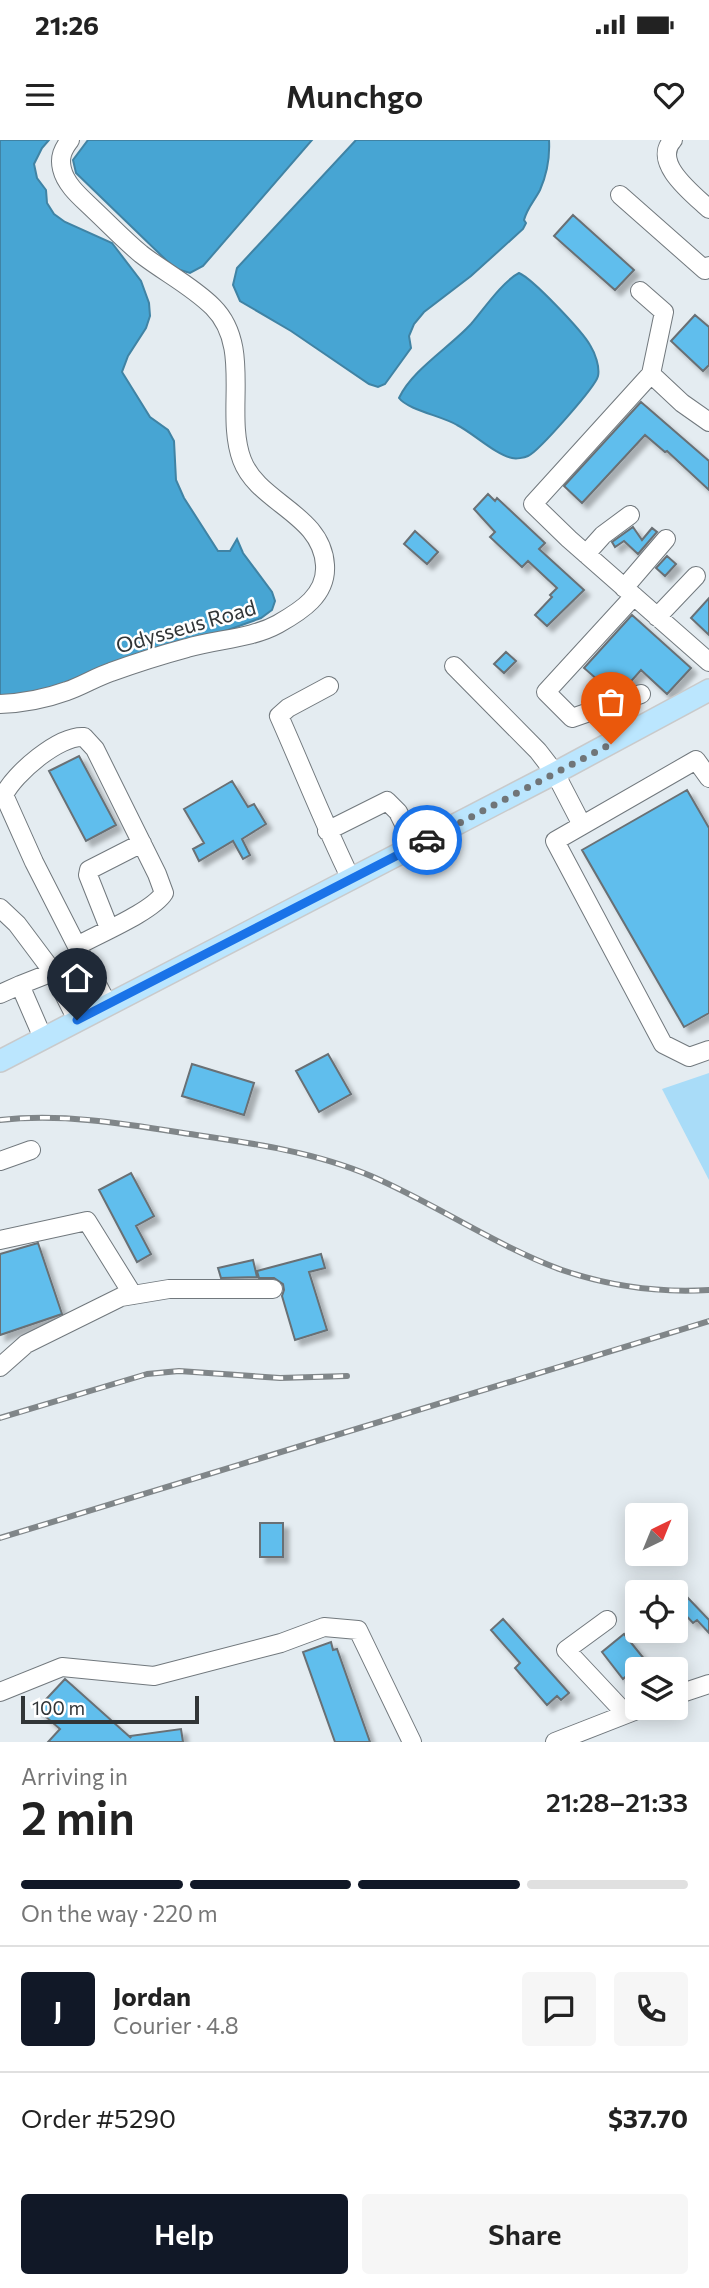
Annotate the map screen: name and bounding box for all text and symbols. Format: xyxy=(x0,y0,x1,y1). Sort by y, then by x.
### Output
text: 21:26 xyxy=(35,9,99,40)
text: Munchgo xyxy=(286,75,423,115)
icon: menu xyxy=(21,76,59,114)
icon: heart xyxy=(650,76,688,114)
street label: Odysseus Road xyxy=(113,594,259,657)
pin xyxy=(581,672,641,744)
icon: bag xyxy=(592,683,630,721)
courier xyxy=(392,805,462,875)
icon: car xyxy=(408,821,446,859)
pin xyxy=(47,948,107,1020)
icon: home xyxy=(58,959,96,997)
north arrow xyxy=(625,1503,688,1566)
map controls xyxy=(625,1503,688,1720)
button: locate xyxy=(625,1580,688,1643)
button: layers xyxy=(625,1657,688,1720)
scale bar xyxy=(21,1693,200,1725)
text: 100 m xyxy=(32,1696,85,1719)
text: Arriving in xyxy=(21,1762,128,1790)
text: 21:28–21:33 xyxy=(546,1786,688,1817)
text: 2 min xyxy=(21,1788,135,1844)
text: On the way · 220 m xyxy=(21,1899,218,1927)
button: chat xyxy=(522,1972,596,2046)
button: phone xyxy=(614,1972,688,2046)
text: Jordan xyxy=(113,1980,191,2011)
text: J xyxy=(54,1994,62,2025)
text: Courier · 4.8 xyxy=(113,2011,239,2039)
text: Order #5290 xyxy=(21,2102,176,2133)
text: $37.70 xyxy=(608,2102,688,2133)
button: Help xyxy=(21,2194,348,2274)
button: Share xyxy=(362,2194,688,2274)

